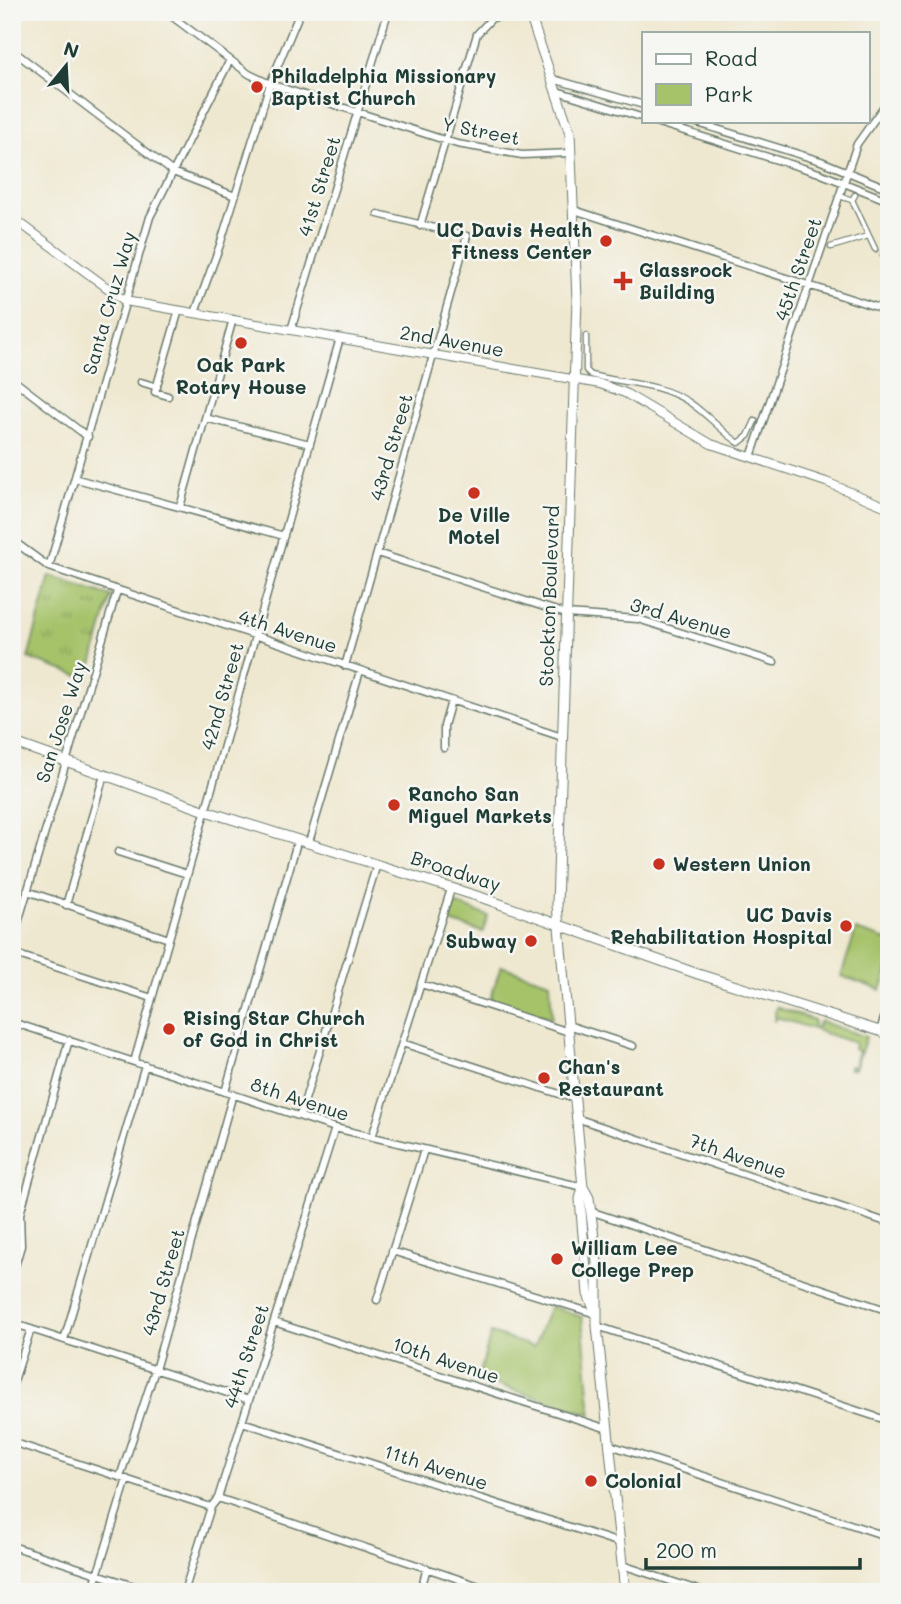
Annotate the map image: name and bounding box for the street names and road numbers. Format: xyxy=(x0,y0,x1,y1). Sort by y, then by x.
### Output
street label: Y Street xyxy=(440,111,522,150)
street label: 41st Street xyxy=(291,133,346,239)
street label: 45th Street xyxy=(768,214,827,324)
street label: Santa Cruz Way xyxy=(76,228,141,377)
street label: 2nd Avenue xyxy=(398,319,506,362)
street label: 43rd Street xyxy=(363,390,418,503)
street label: Stockton Boulevard xyxy=(533,505,564,687)
street label: 3rd Avenue xyxy=(627,591,735,644)
street label: 4th Avenue xyxy=(236,603,341,658)
street label: 42nd Street xyxy=(194,639,249,753)
street label: San Jose Way xyxy=(29,658,92,786)
street label: Broadway xyxy=(408,844,504,897)
street label: 8th Avenue xyxy=(248,1071,353,1126)
street label: 7th Avenue xyxy=(686,1127,790,1184)
street label: 43rd Street xyxy=(135,1225,190,1338)
street label: 44th Street xyxy=(217,1301,274,1411)
street label: 10th Avenue xyxy=(389,1330,503,1389)
street label: 11th Avenue xyxy=(381,1438,491,1495)

